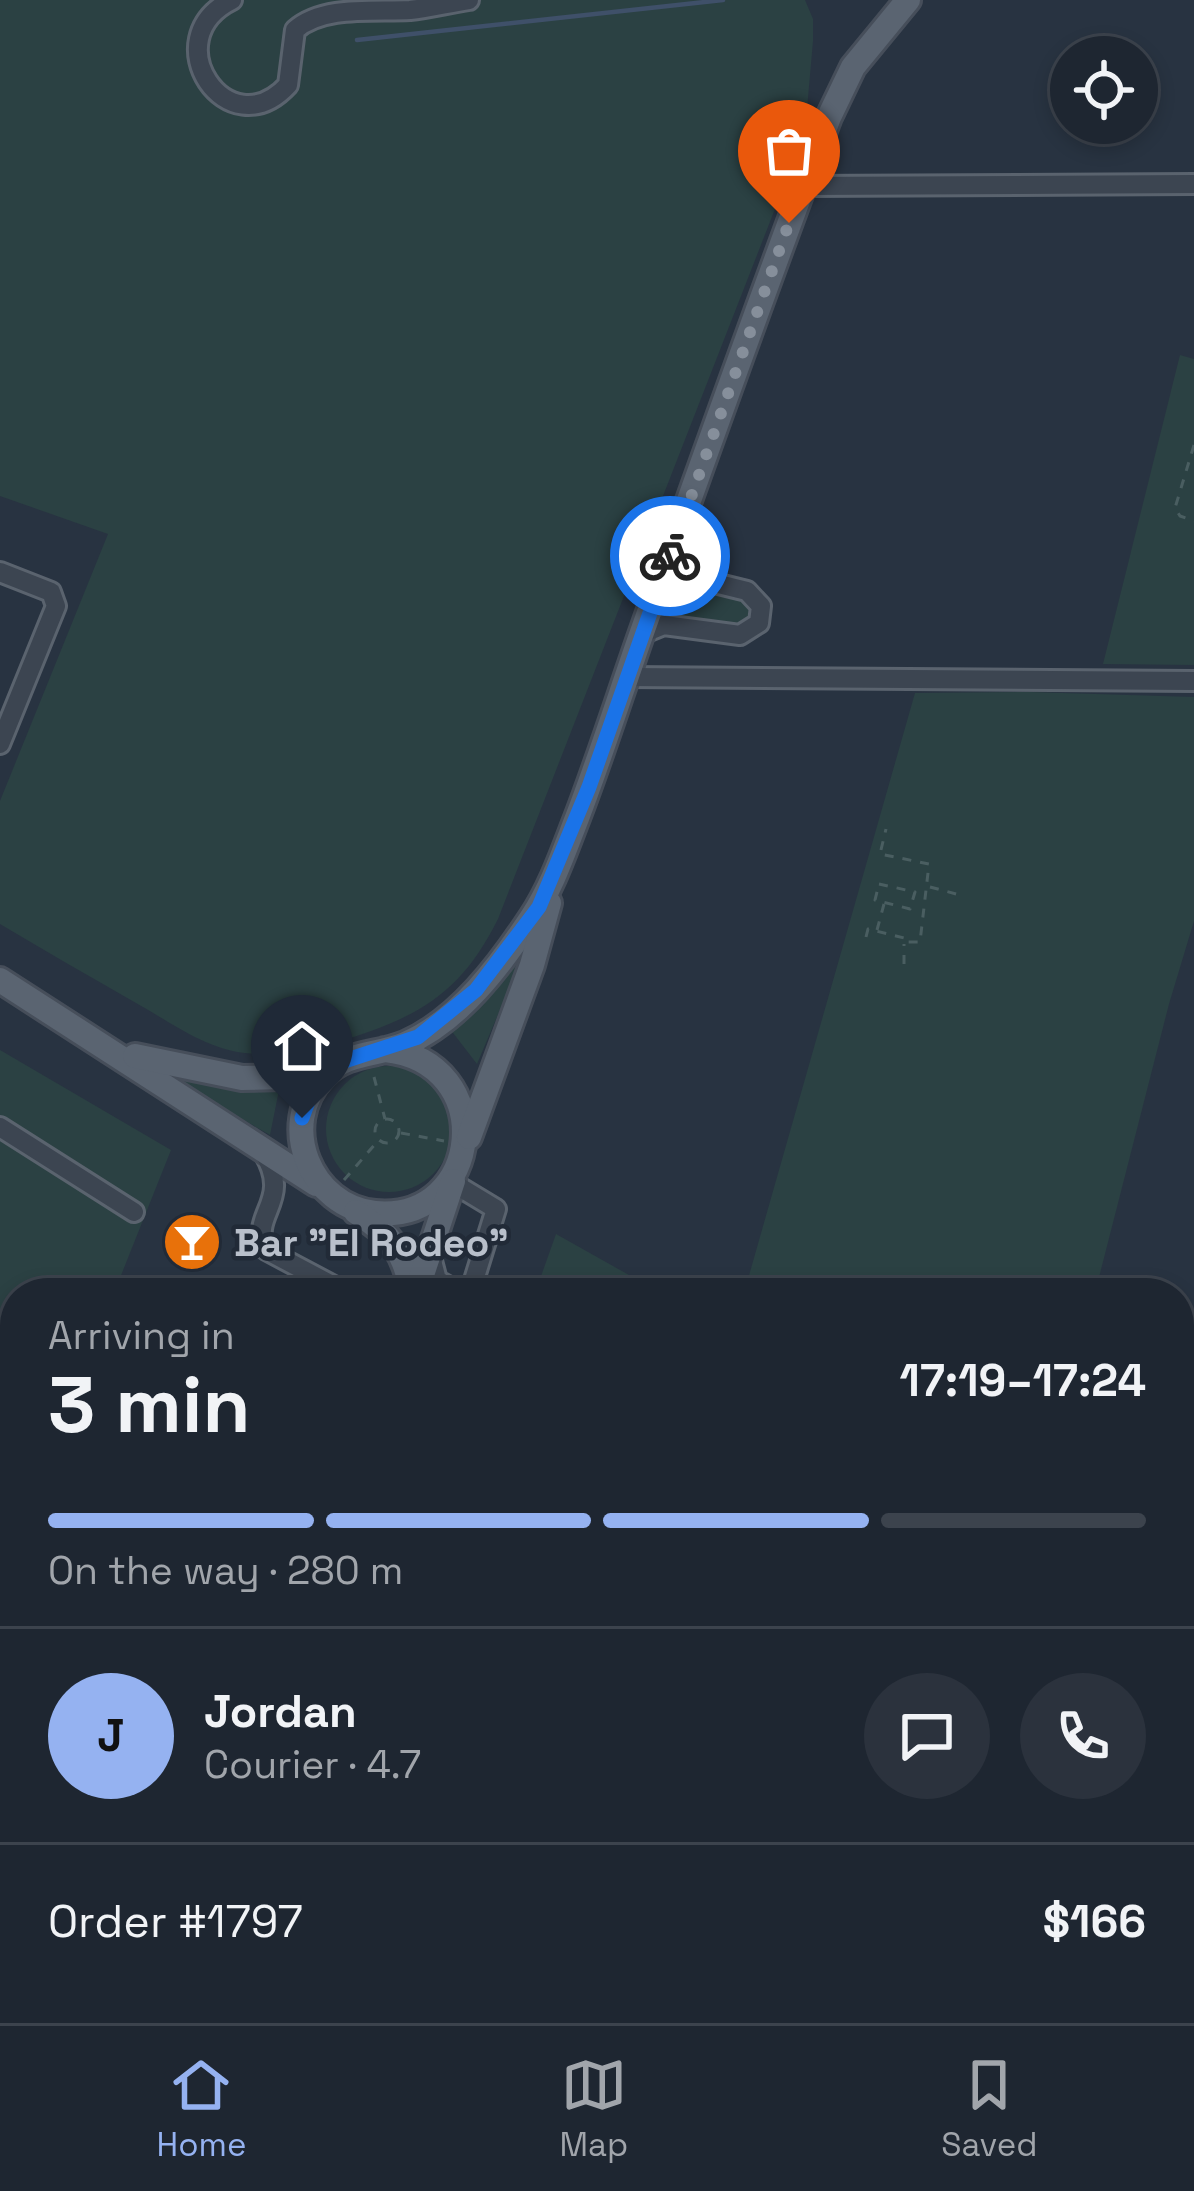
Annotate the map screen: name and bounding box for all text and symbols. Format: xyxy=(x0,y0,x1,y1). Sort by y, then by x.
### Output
map controls xyxy=(1050,36,1158,144)
button: locate xyxy=(1050,36,1158,144)
pin xyxy=(738,100,840,223)
icon: bag xyxy=(756,118,822,184)
courier xyxy=(610,496,730,616)
icon: bike xyxy=(637,523,703,589)
pin xyxy=(251,995,353,1118)
icon: home xyxy=(269,1013,335,1079)
bar icon: Bar "El Rodeo" xyxy=(161,1211,223,1273)
place label: Bar "El Rodeo" xyxy=(234,1218,509,1267)
text: Arriving in xyxy=(48,1311,235,1360)
text: 17:19–17:24 xyxy=(900,1352,1146,1409)
text: 3 min xyxy=(48,1355,251,1455)
text: On the way · 280 m xyxy=(48,1546,403,1595)
button: chat xyxy=(864,1673,990,1799)
button: phone xyxy=(1020,1673,1146,1799)
text: Jordan xyxy=(204,1683,357,1740)
text: J xyxy=(97,1707,125,1764)
text: Courier · 4.7 xyxy=(204,1740,421,1789)
text: Order #1797 xyxy=(48,1893,303,1950)
text: $166 xyxy=(1043,1893,1146,1950)
tab: Home xyxy=(157,2052,246,2166)
tab: Map xyxy=(559,2052,628,2166)
tab: Saved xyxy=(941,2052,1037,2166)

